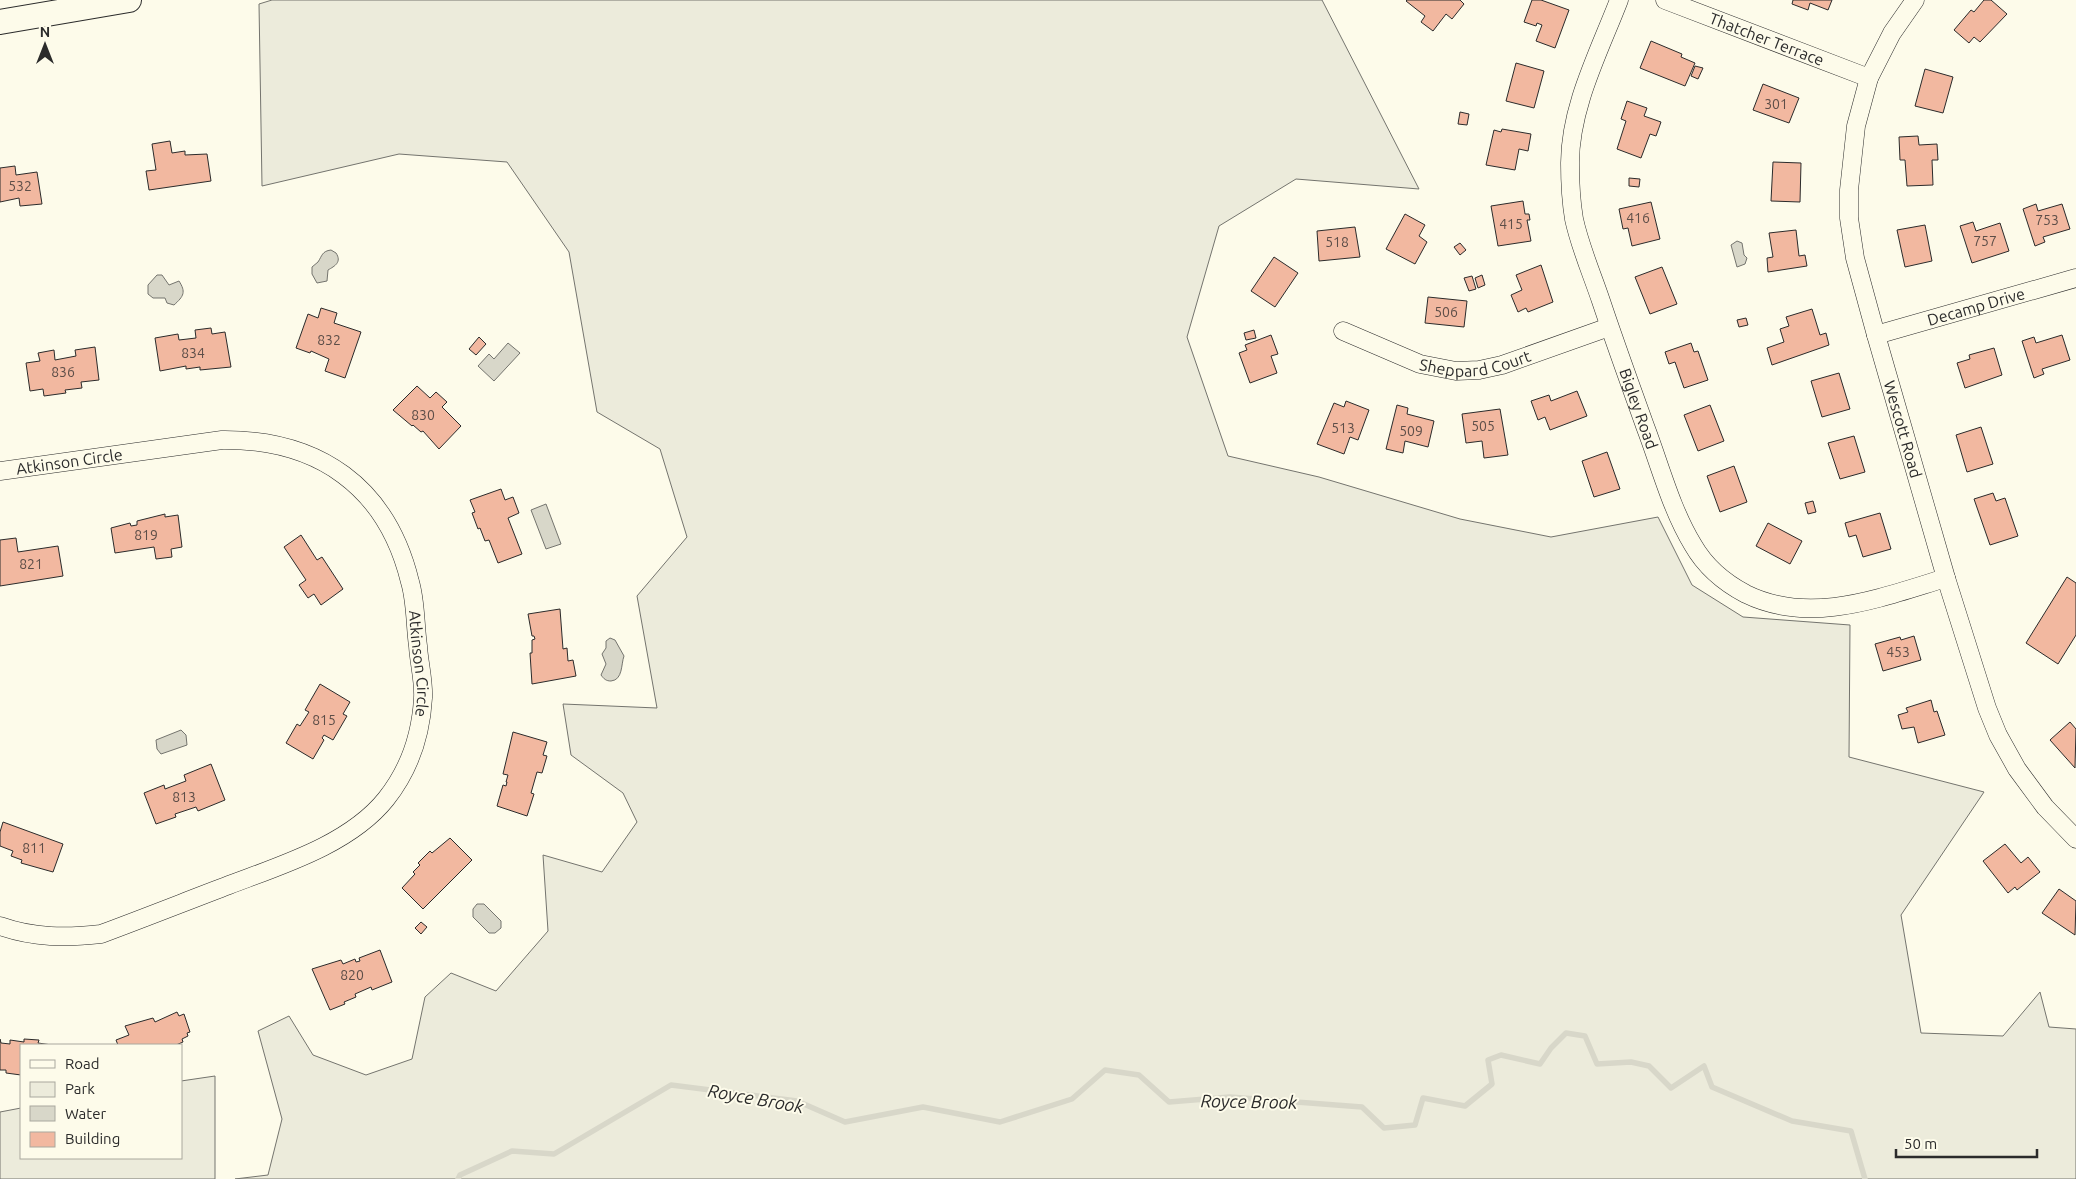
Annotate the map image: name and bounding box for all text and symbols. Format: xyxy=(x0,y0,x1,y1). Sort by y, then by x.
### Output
street label: Thatcher Terrace xyxy=(1707,9,1827,69)
north arrow xyxy=(20,20,70,70)
text: N xyxy=(40,24,50,40)
house number: 301 xyxy=(1764,96,1788,112)
house number: 532 xyxy=(8,178,32,194)
house number: 416 xyxy=(1626,210,1650,226)
house number: 753 xyxy=(2035,212,2059,228)
house number: 415 xyxy=(1499,216,1523,232)
house number: 757 xyxy=(1973,233,1997,249)
house number: 518 xyxy=(1325,234,1349,250)
street label: Decamp Drive xyxy=(1925,284,2027,329)
house number: 506 xyxy=(1434,304,1458,320)
house number: 832 xyxy=(317,332,341,348)
house number: 834 xyxy=(181,345,205,361)
street label: Sheppard Court xyxy=(1418,346,1534,380)
house number: 836 xyxy=(51,364,75,380)
street label: Bigley Road xyxy=(1616,366,1662,451)
street label: Wescott Road xyxy=(1881,378,1926,480)
house number: 830 xyxy=(411,407,435,423)
house number: 505 xyxy=(1471,418,1495,434)
house number: 513 xyxy=(1331,420,1355,436)
house number: 509 xyxy=(1399,423,1423,439)
street label: Atkinson Circle xyxy=(15,445,124,478)
house number: 819 xyxy=(134,527,158,543)
house number: 821 xyxy=(19,556,43,572)
street label: Atkinson Circle xyxy=(406,610,432,718)
house number: 453 xyxy=(1886,644,1910,660)
house number: 815 xyxy=(312,712,336,728)
house number: 813 xyxy=(172,789,196,805)
house number: 811 xyxy=(22,840,46,856)
house number: 820 xyxy=(340,967,364,983)
legend xyxy=(20,1044,182,1159)
text: Road xyxy=(65,1055,100,1072)
text: Park xyxy=(65,1080,95,1097)
water label: Royce Brook xyxy=(707,1080,806,1116)
water label: Royce Brook xyxy=(1200,1090,1298,1112)
text: Water xyxy=(65,1105,106,1122)
scale bar xyxy=(1896,1126,2037,1158)
text: Building xyxy=(65,1130,120,1147)
text: 50 m xyxy=(1904,1135,1937,1152)

